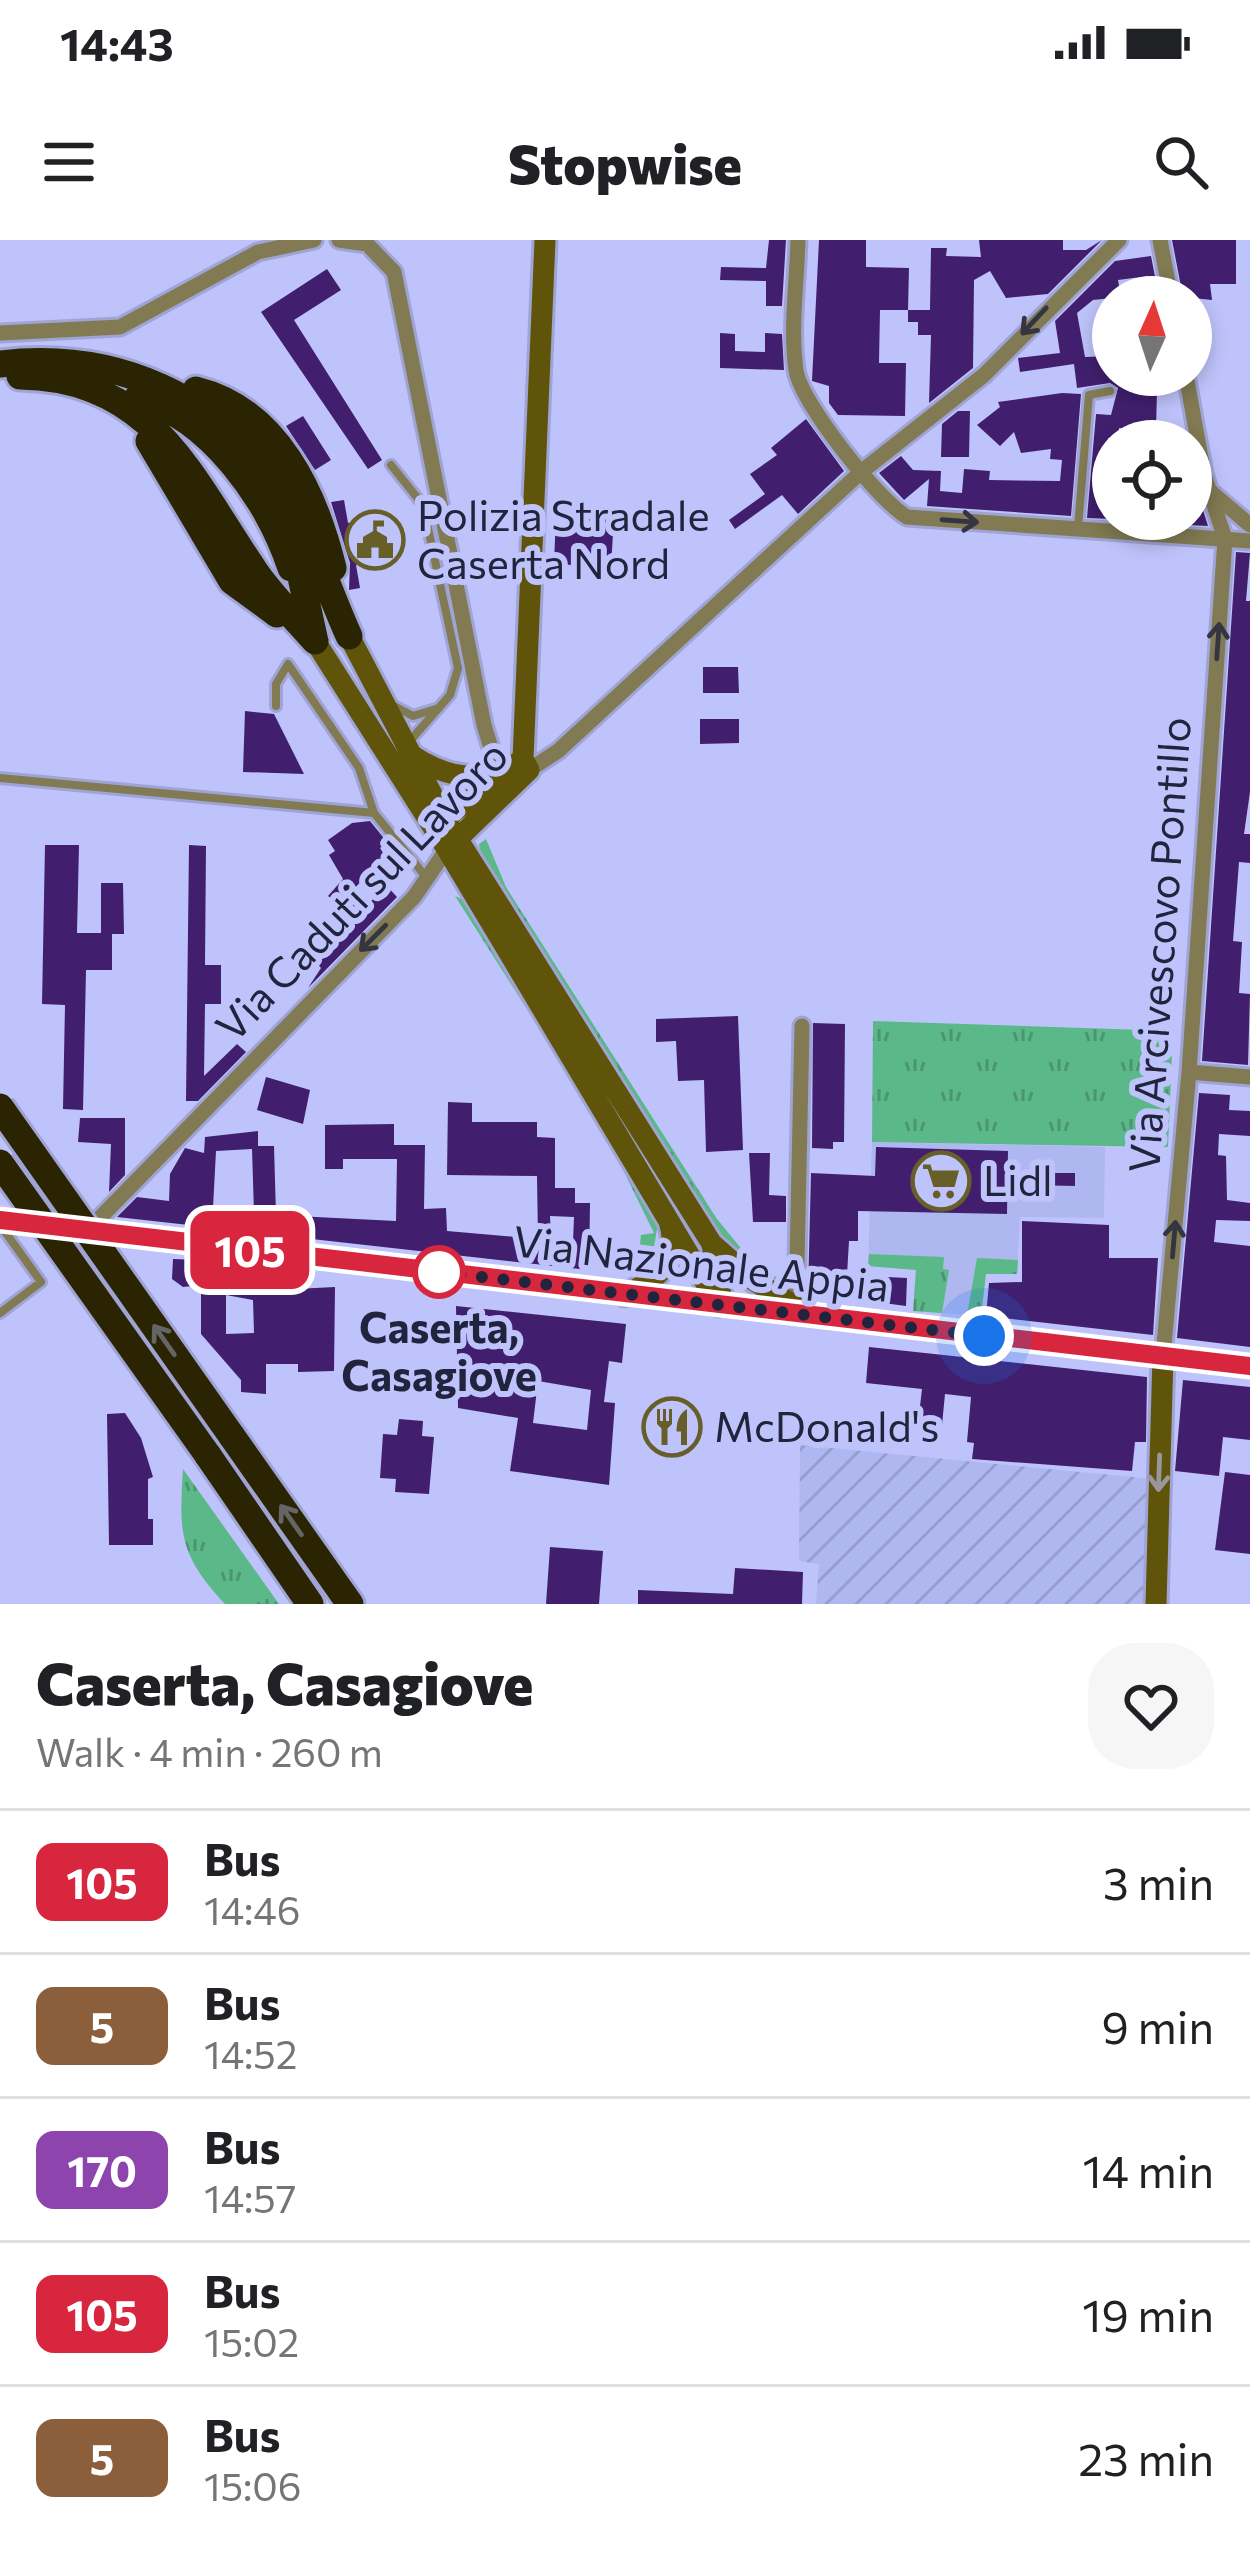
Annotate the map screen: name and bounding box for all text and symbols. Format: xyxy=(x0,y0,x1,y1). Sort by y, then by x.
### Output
text: 14:43 xyxy=(60,15,174,70)
icon: menu xyxy=(36,129,102,195)
text: Stopwise xyxy=(508,129,742,195)
icon: search xyxy=(1148,129,1214,195)
north arrow xyxy=(1092,276,1212,396)
map controls xyxy=(1092,276,1212,540)
one-way arrow xyxy=(1020,305,1049,335)
button: locate xyxy=(1092,420,1212,540)
place label: Polizia Stradale Caserta Nord xyxy=(417,488,710,588)
public building icon: Polizia Stradale Caserta Nord xyxy=(344,509,406,571)
one-way arrow xyxy=(940,509,979,532)
one-way arrow xyxy=(1207,622,1230,661)
street label: Via Arcivescovo Pontillo xyxy=(1116,715,1200,1174)
street label: Via Caduti sul Lavoro xyxy=(204,728,518,1051)
one-way arrow xyxy=(359,923,388,952)
supermarket icon: Lidl xyxy=(910,1150,972,1212)
place label: Lidl xyxy=(983,1153,1053,1205)
line badge: 105 xyxy=(181,1211,319,1289)
street label: Via Nazionale Appia xyxy=(510,1213,892,1311)
one-way arrow xyxy=(1163,1220,1186,1259)
text: 105 xyxy=(214,1224,286,1276)
marker: Caserta, Casagiove xyxy=(414,1247,464,1297)
place label: Caserta, Casagiove xyxy=(341,1300,537,1400)
your location xyxy=(954,1306,1014,1366)
one-way arrow xyxy=(152,1323,177,1357)
restaurant icon: McDonald's xyxy=(641,1396,703,1458)
place label: McDonald's xyxy=(714,1399,939,1451)
one-way arrow xyxy=(1148,1453,1171,1492)
one-way arrow xyxy=(279,1503,304,1537)
button: heart xyxy=(1088,1643,1214,1769)
text: Caserta, Casagiove xyxy=(36,1647,533,1717)
text: Walk · 4 min · 260 m xyxy=(36,1727,383,1775)
text: Bus xyxy=(204,1830,280,1885)
text: 3 min xyxy=(1103,1854,1214,1909)
text: 105 xyxy=(66,1856,138,1908)
text: 14:46 xyxy=(204,1885,300,1933)
text: Bus xyxy=(204,1974,280,2029)
text: 9 min xyxy=(1101,1998,1214,2053)
text: 5 xyxy=(90,2000,114,2052)
text: 14:52 xyxy=(204,2029,297,2077)
text: Bus xyxy=(204,2118,280,2173)
text: 14 min xyxy=(1083,2142,1214,2197)
text: 170 xyxy=(67,2144,137,2196)
text: 14:57 xyxy=(204,2173,296,2221)
text: Bus xyxy=(204,2262,280,2317)
text: 19 min xyxy=(1082,2286,1214,2341)
text: 105 xyxy=(66,2288,138,2340)
text: 15:02 xyxy=(204,2317,299,2365)
text: Bus xyxy=(204,2406,280,2461)
text: 23 min xyxy=(1078,2430,1214,2485)
text: 5 xyxy=(90,2432,114,2484)
text: 15:06 xyxy=(204,2461,301,2509)

